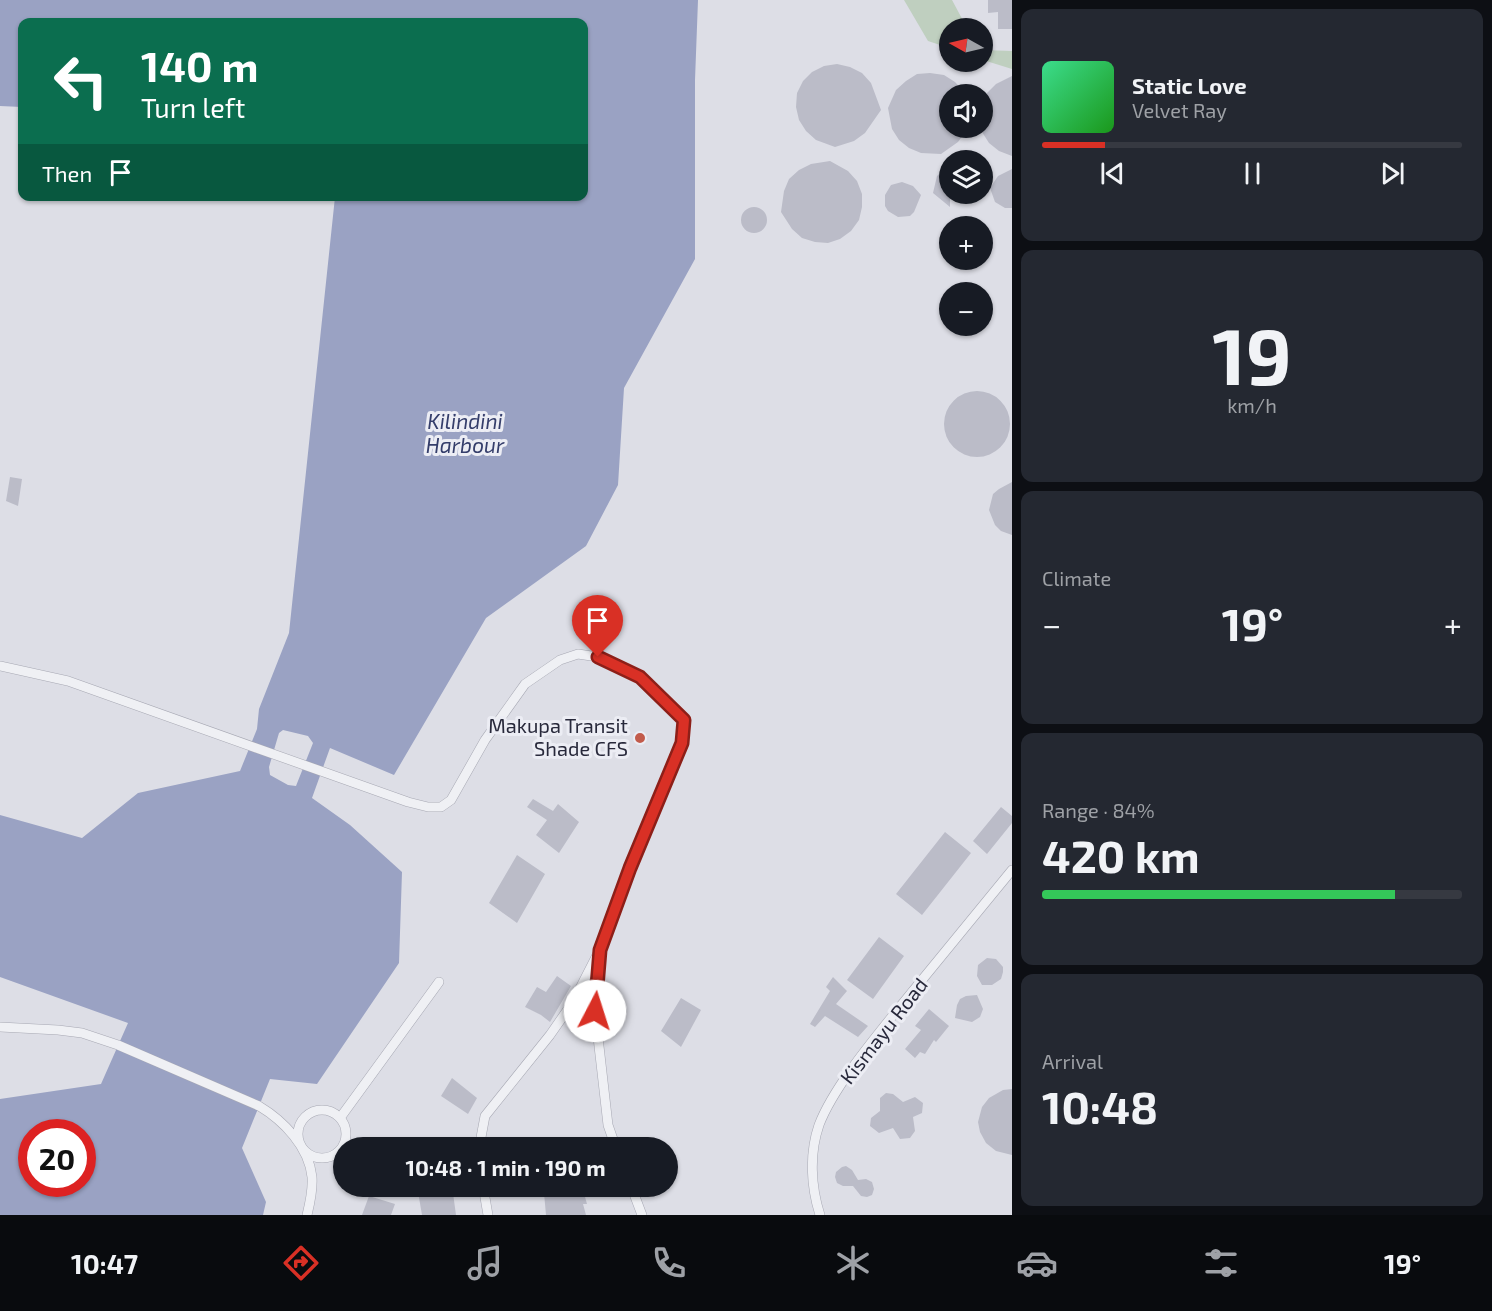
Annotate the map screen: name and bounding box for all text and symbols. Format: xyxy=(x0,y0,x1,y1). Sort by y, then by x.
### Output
north arrow xyxy=(939,18,993,72)
map controls xyxy=(939,18,993,336)
text: 140 m xyxy=(141,40,258,90)
icon: left xyxy=(42,42,120,120)
text: Static Love xyxy=(1132,72,1247,98)
button: sound xyxy=(939,84,993,138)
text: Turn left xyxy=(141,91,245,123)
text: Velvet Ray xyxy=(1132,98,1227,122)
button: layers xyxy=(939,150,993,204)
icon: arrive xyxy=(104,156,137,189)
icon: previous xyxy=(1096,157,1129,190)
icon: pause xyxy=(1236,157,1269,190)
icon: next xyxy=(1376,157,1409,190)
text: Then xyxy=(42,160,92,186)
button: + xyxy=(939,216,993,270)
button: − xyxy=(939,282,993,336)
text: 19 xyxy=(1212,307,1292,401)
text: km/h xyxy=(1227,393,1277,417)
water label: Kilindini Harbour xyxy=(426,408,505,457)
text: Climate xyxy=(1042,566,1111,590)
pin xyxy=(572,595,623,657)
text: 19° xyxy=(1222,596,1283,650)
icon: arrive xyxy=(581,604,614,637)
text: − xyxy=(1042,604,1061,644)
text: + xyxy=(1444,604,1462,644)
place label: Makupa Transit Shade CFS xyxy=(488,713,628,760)
marker: Makupa Transit Shade CFS xyxy=(633,731,647,745)
text: Range · 84% xyxy=(1042,798,1155,822)
text: 420 km xyxy=(1042,828,1200,882)
street label: Kismayu Road xyxy=(834,973,932,1088)
position arrow xyxy=(563,979,627,1043)
text: Arrival xyxy=(1042,1049,1103,1073)
text: 10:48 xyxy=(1042,1079,1158,1133)
speed limit sign: 20 xyxy=(18,1119,96,1197)
text: 10:48 · 1 min · 190 m xyxy=(405,1154,606,1180)
icon: directions xyxy=(280,1242,322,1284)
icon: music xyxy=(464,1242,506,1284)
icon: phone xyxy=(648,1242,690,1284)
icon: climate xyxy=(832,1242,874,1284)
icon: car xyxy=(1016,1242,1058,1284)
icon: filters xyxy=(1200,1242,1242,1284)
text: 10:47 xyxy=(71,1247,138,1279)
text: 19° xyxy=(1384,1247,1421,1279)

